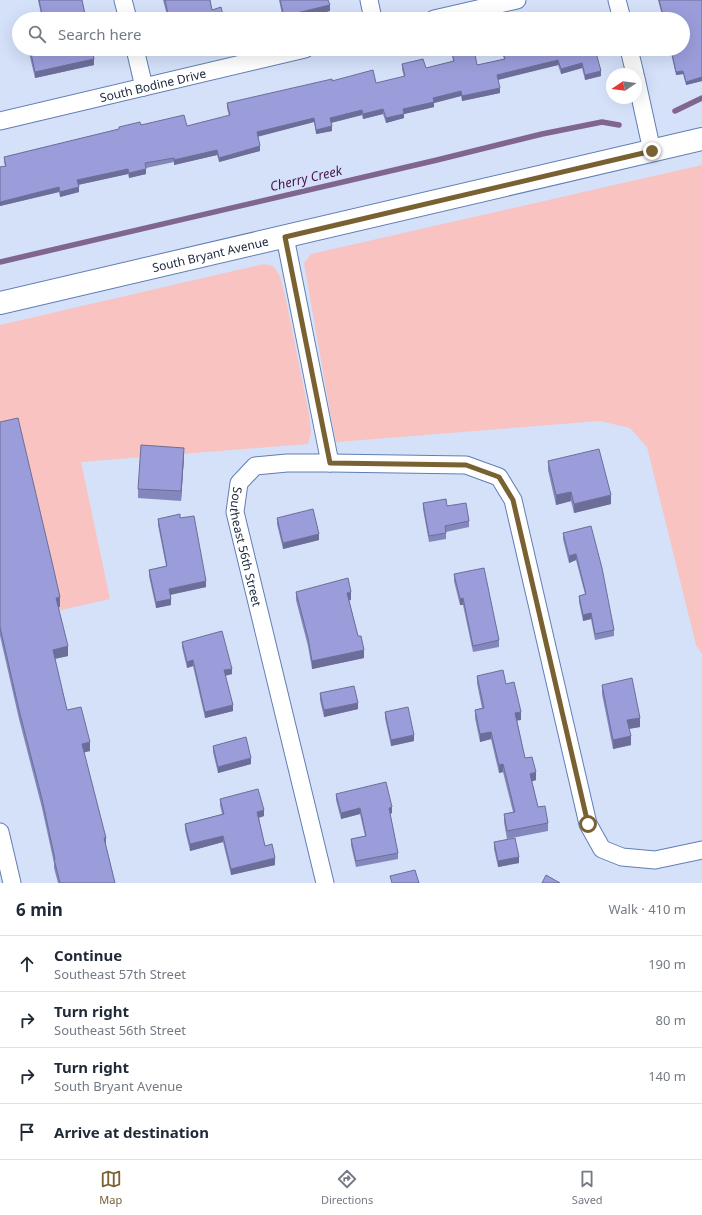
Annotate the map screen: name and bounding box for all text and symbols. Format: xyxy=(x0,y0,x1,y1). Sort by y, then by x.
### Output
search box xyxy=(12,12,690,56)
icon: search xyxy=(26,23,48,45)
text: Search here xyxy=(58,24,141,44)
street label: South Bodine Drive xyxy=(98,64,208,106)
north arrow xyxy=(606,68,642,104)
route end xyxy=(643,142,661,160)
water label: Cherry Creek xyxy=(268,161,344,195)
street label: South Bryant Avenue xyxy=(151,232,270,276)
street label: Southeast 56th Street xyxy=(226,486,266,609)
route start xyxy=(579,815,597,833)
text: 6 min xyxy=(16,898,63,921)
text: Walk · 410 m xyxy=(608,900,686,918)
text: Continue xyxy=(54,945,122,965)
icon: ahead xyxy=(16,953,38,975)
text: 190 m xyxy=(648,955,686,973)
text: Southeast 57th Street xyxy=(54,965,186,983)
text: Turn right xyxy=(54,1001,129,1021)
icon: right xyxy=(16,1009,38,1031)
text: 80 m xyxy=(656,1011,686,1029)
text: Southeast 56th Street xyxy=(54,1021,186,1039)
text: Turn right xyxy=(54,1057,129,1077)
icon: right xyxy=(16,1065,38,1087)
text: 140 m xyxy=(648,1067,686,1085)
text: South Bryant Avenue xyxy=(54,1077,183,1095)
icon: arrive xyxy=(16,1121,38,1143)
text: Arrive at destination xyxy=(54,1122,209,1142)
tab: Map xyxy=(99,1168,122,1207)
tab: Directions xyxy=(321,1168,373,1207)
tab: Saved xyxy=(572,1168,603,1207)

